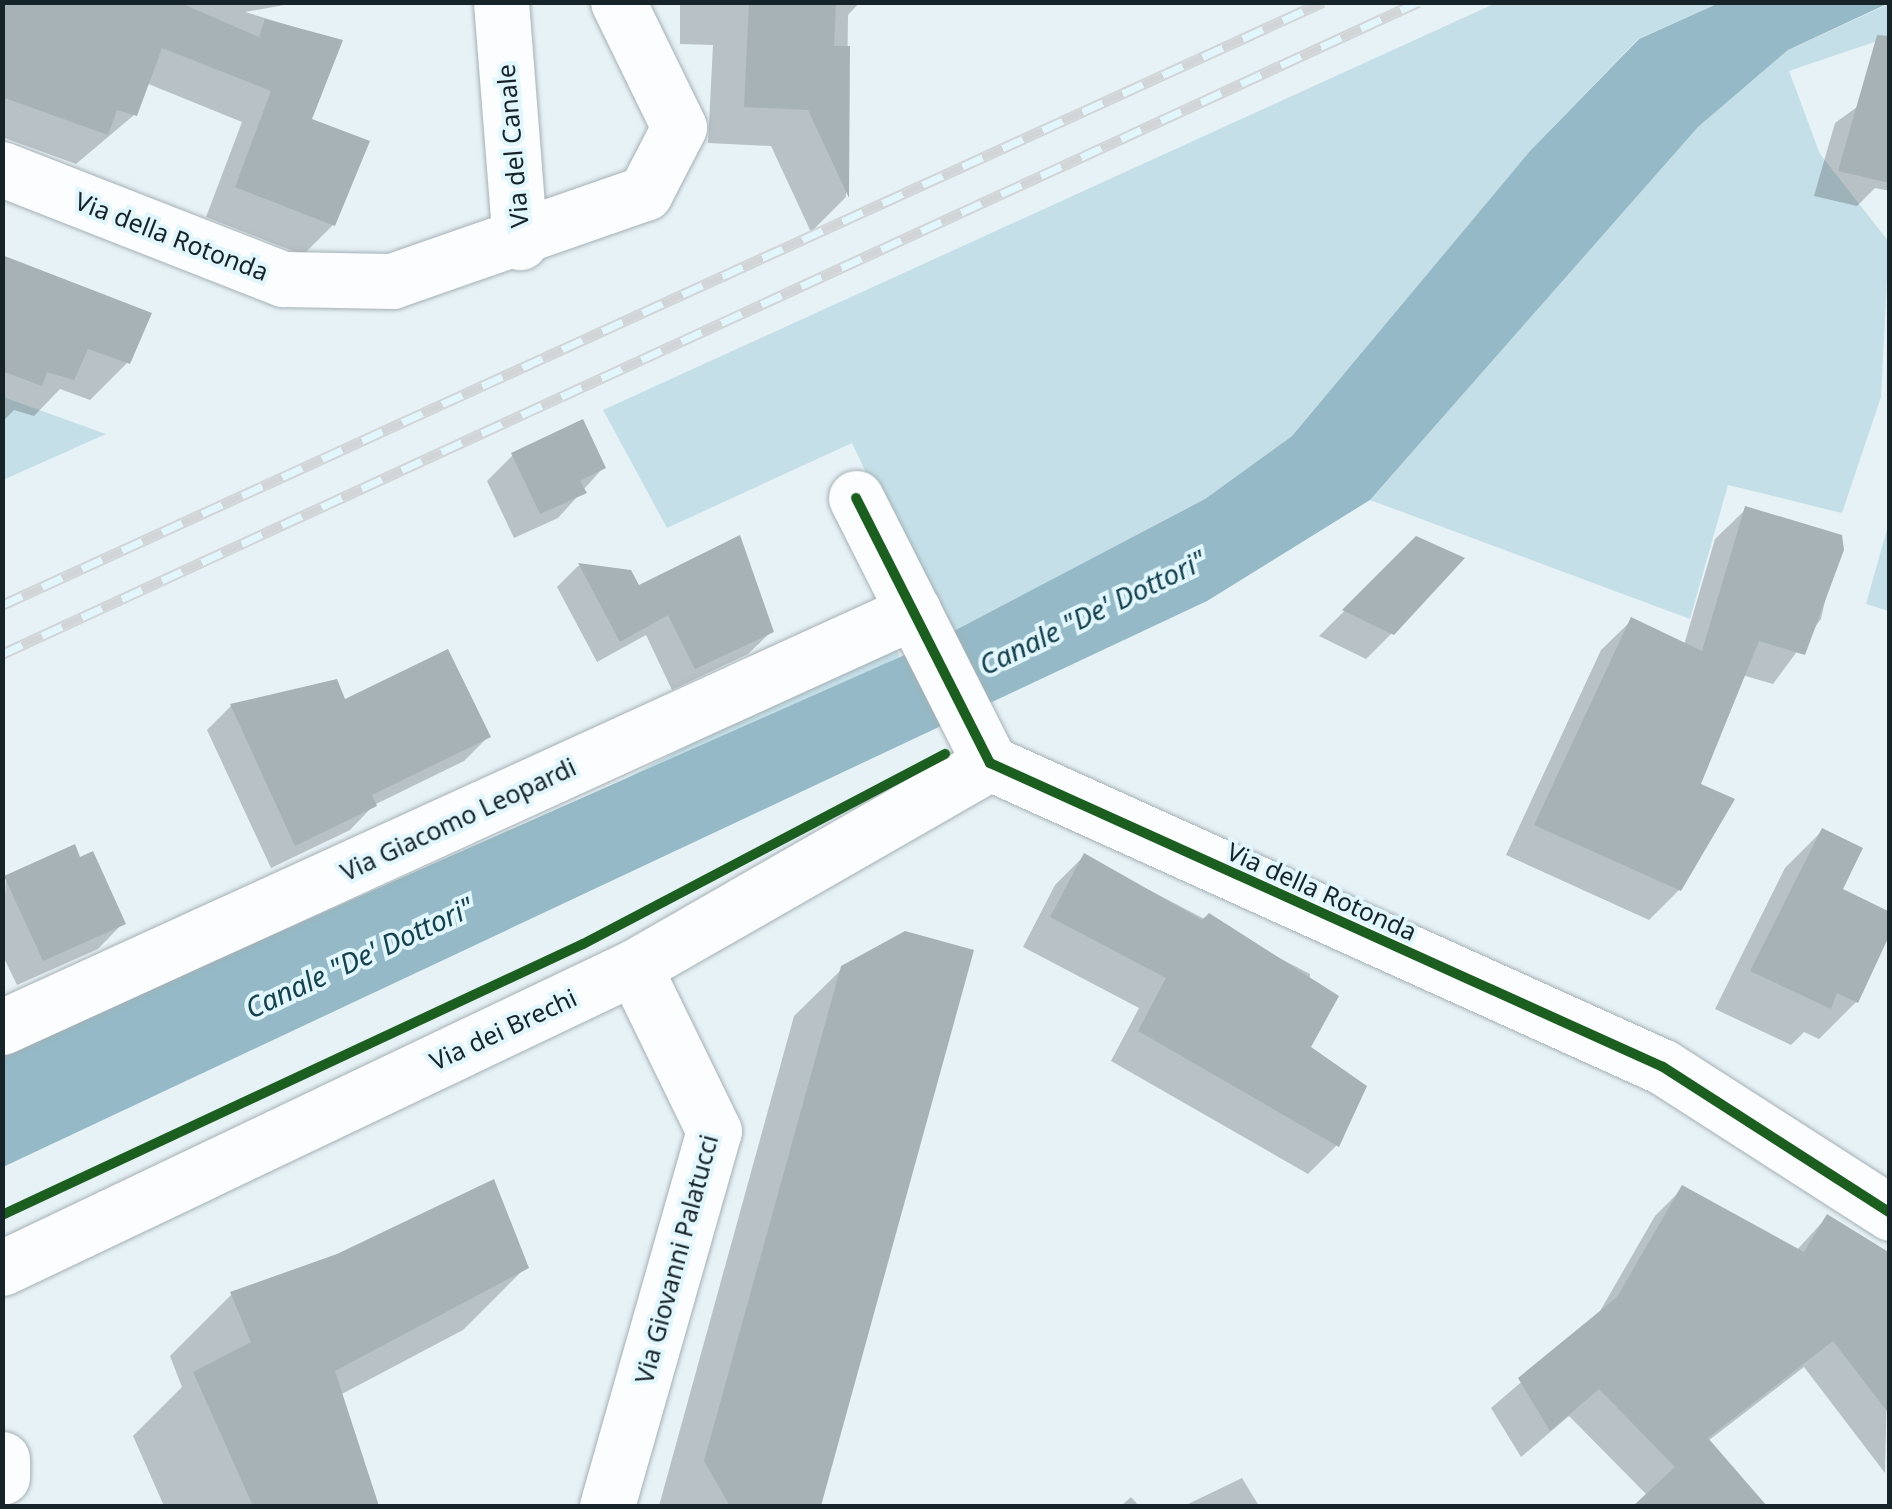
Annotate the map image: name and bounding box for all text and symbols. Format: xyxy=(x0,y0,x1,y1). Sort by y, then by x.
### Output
street label: Via del Canale xyxy=(490,63,534,229)
street label: Via della Rotonda xyxy=(71,185,273,287)
water label: Canale "De' Dottori" xyxy=(973,543,1211,681)
street label: Via Giacomo Leopardi xyxy=(336,751,580,887)
street label: Via della Rotonda xyxy=(1222,836,1422,946)
water label: Canale "De' Dottori" xyxy=(240,889,478,1025)
street label: Via dei Brechi xyxy=(425,982,581,1076)
street label: Via Giovanni Palatucci xyxy=(628,1131,724,1387)

